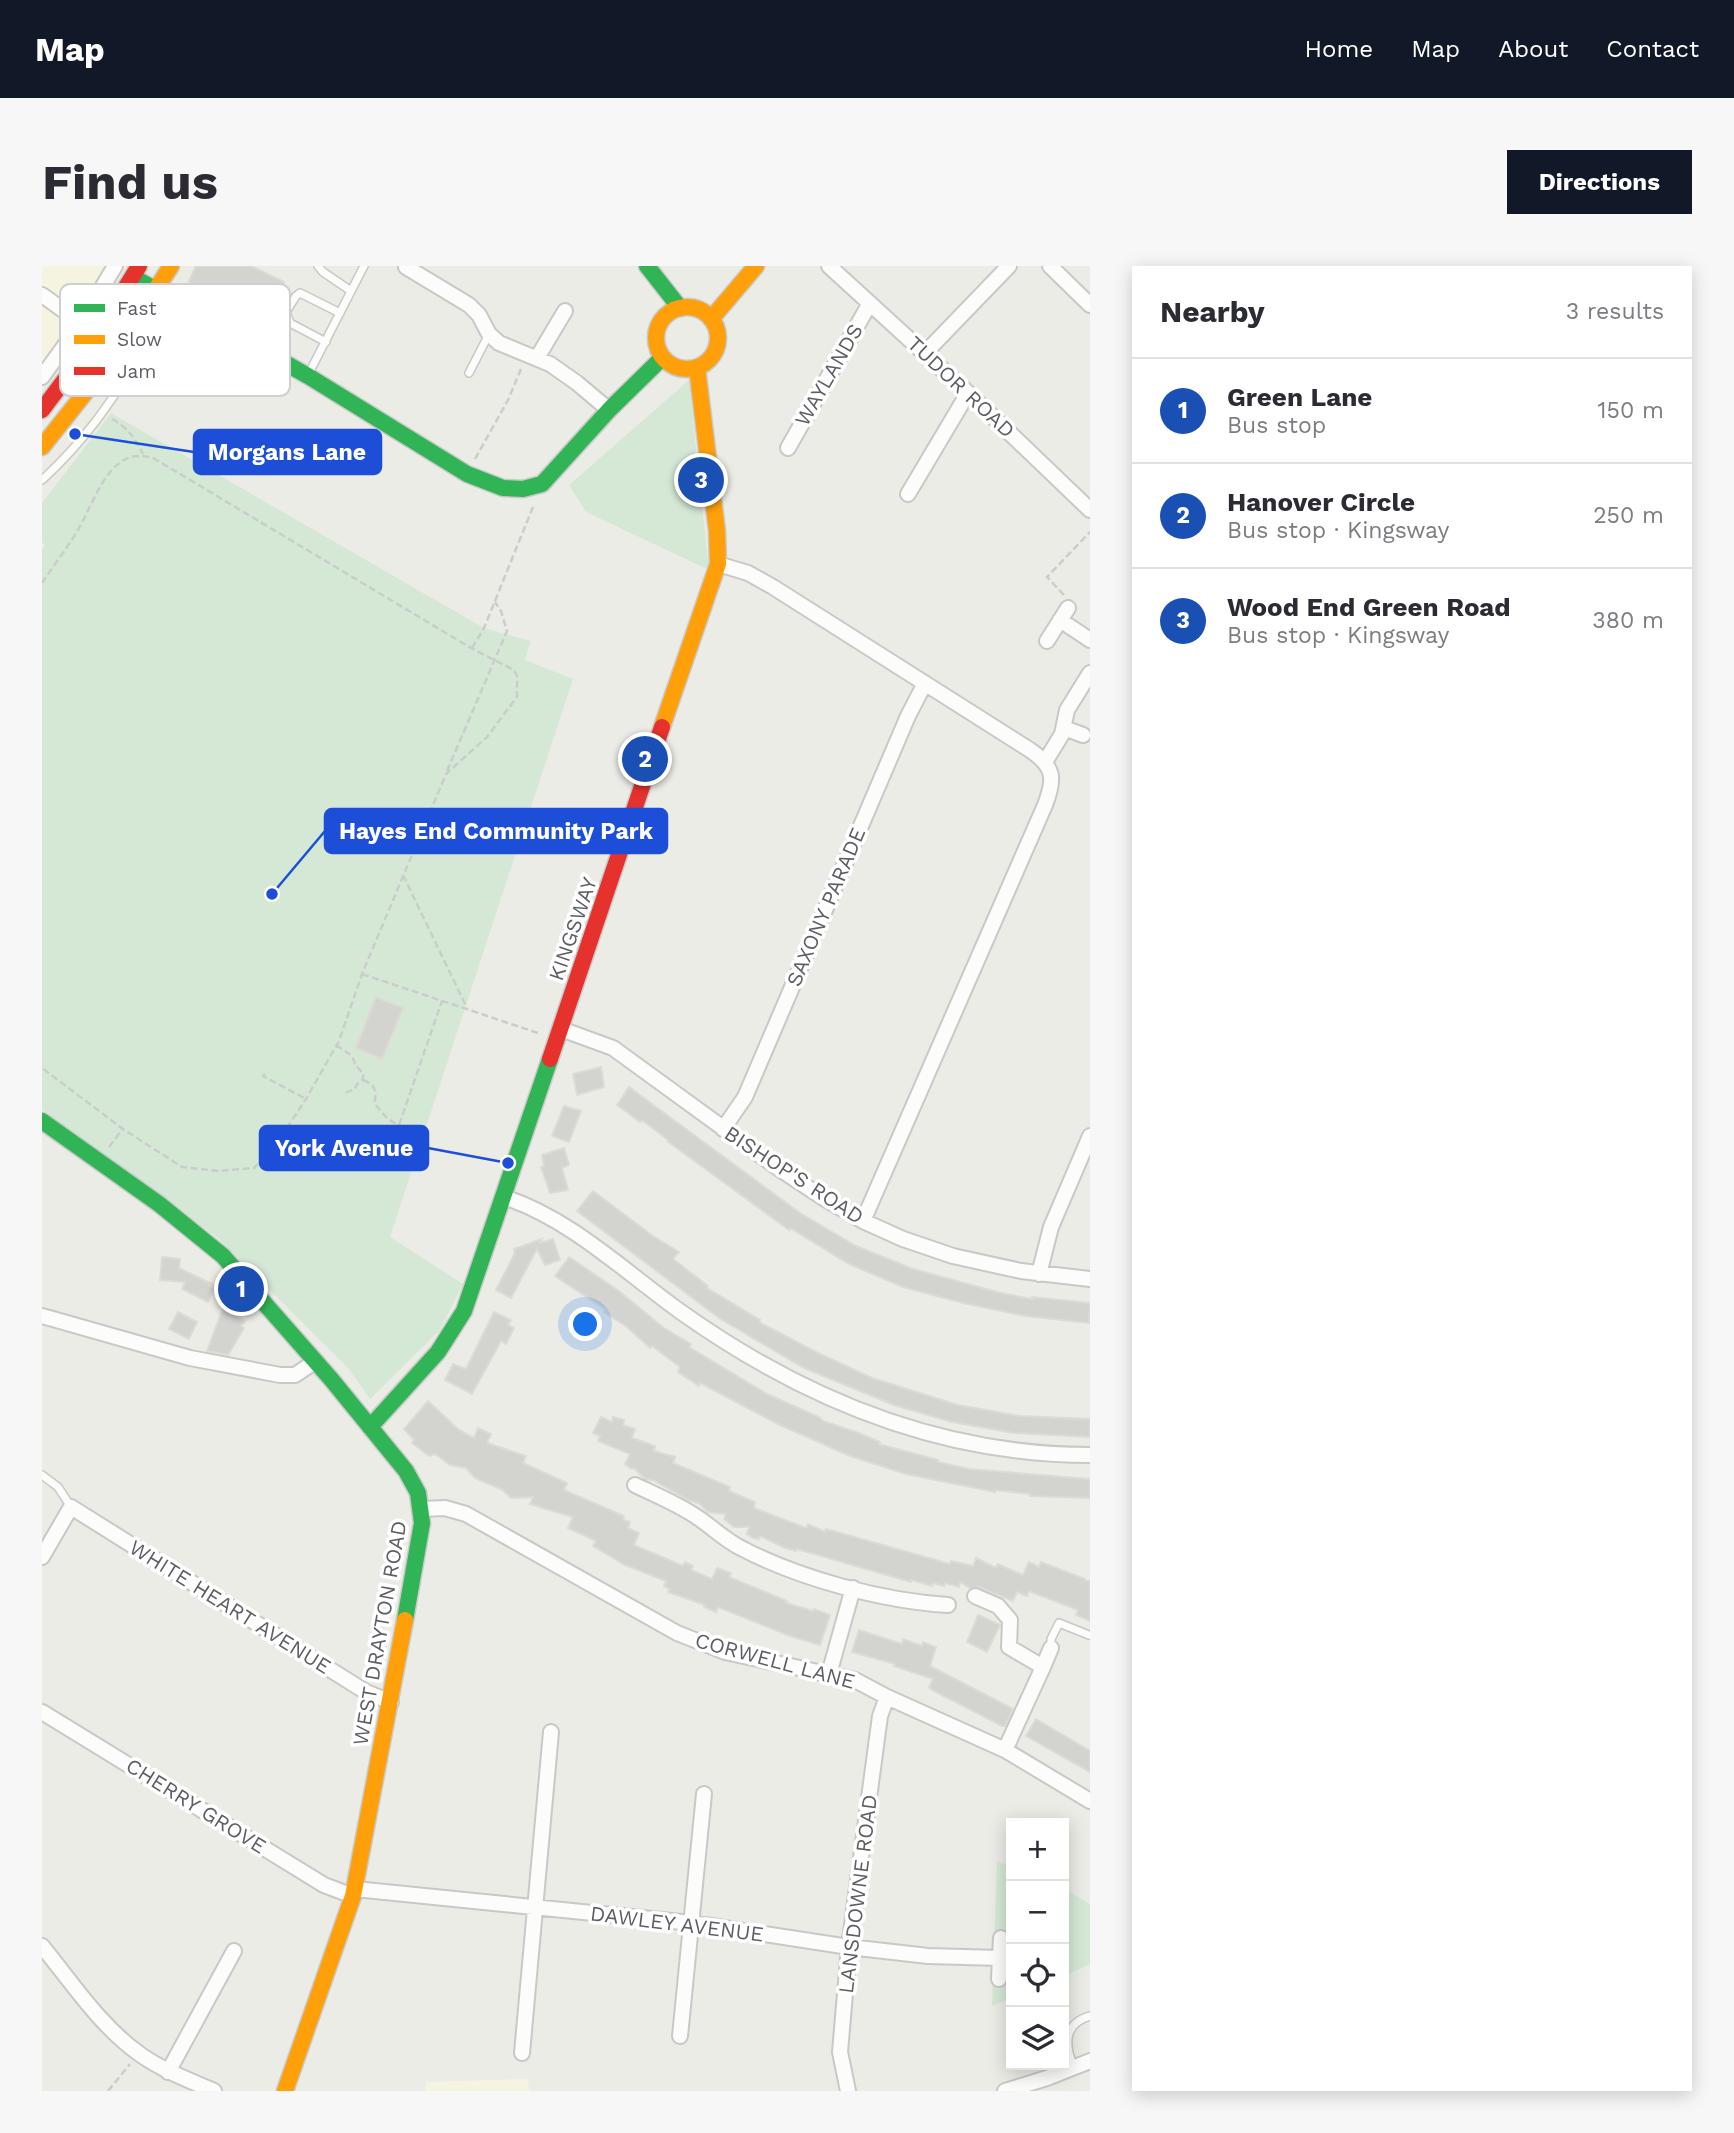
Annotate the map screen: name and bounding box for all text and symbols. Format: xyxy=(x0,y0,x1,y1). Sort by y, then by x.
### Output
text: Map xyxy=(35,30,105,69)
text: Home xyxy=(1305,35,1373,63)
text: Map xyxy=(1411,35,1460,63)
text: About xyxy=(1498,35,1568,63)
text: Contact xyxy=(1606,35,1699,63)
button: Directions xyxy=(1507,150,1692,214)
text: Find us xyxy=(42,153,218,211)
legend xyxy=(60,284,290,396)
text: Nearby xyxy=(1160,294,1265,329)
text: Fast xyxy=(117,297,156,320)
text: 3 results xyxy=(1566,298,1664,325)
street label: WAYLANDS xyxy=(789,319,868,430)
text: Slow xyxy=(117,328,162,351)
street label: TUDOR ROAD xyxy=(902,331,1020,443)
text: Jam xyxy=(117,360,156,383)
text: Green Lane xyxy=(1227,382,1372,412)
text: 1 xyxy=(1178,397,1188,424)
text: 150 m xyxy=(1598,397,1664,424)
text: Bus stop xyxy=(1227,412,1326,439)
callout: Morgans Lane xyxy=(194,430,381,474)
text: Morgans Lane xyxy=(208,439,366,466)
pin: 3 xyxy=(678,454,724,506)
text: Hanover Circle xyxy=(1227,487,1415,517)
text: 2 xyxy=(1176,502,1190,529)
text: 250 m xyxy=(1593,502,1664,529)
text: Bus stop · Kingsway xyxy=(1227,517,1449,544)
text: Wood End Green Road xyxy=(1227,592,1511,622)
text: 3 xyxy=(1176,607,1190,634)
text: 380 m xyxy=(1592,607,1664,634)
text: Bus stop · Kingsway xyxy=(1227,622,1449,649)
pin: 2 xyxy=(622,733,668,785)
callout: Hayes End Community Park xyxy=(325,809,667,853)
text: Hayes End Community Park xyxy=(339,818,654,845)
street label: SAXONY PARADE xyxy=(781,824,870,990)
street label: KINGSWAY xyxy=(543,874,602,984)
street label: BISHOP'S ROAD xyxy=(720,1120,869,1229)
callout: York Avenue xyxy=(260,1126,428,1170)
text: York Avenue xyxy=(275,1135,413,1162)
pin: 1 xyxy=(218,1263,264,1315)
your location xyxy=(568,1307,602,1341)
street label: WEST DRAYTON ROAD xyxy=(347,1519,412,1747)
street label: WHITE HEART AVENUE xyxy=(125,1534,336,1679)
street label: CORWELL LANE xyxy=(692,1627,858,1694)
street label: CHERRY GROVE xyxy=(122,1752,271,1859)
street label: LANSDOWNE ROAD xyxy=(833,1793,882,1995)
map controls xyxy=(1006,1818,1069,2070)
button: + xyxy=(1006,1818,1069,1881)
button: − xyxy=(1006,1881,1069,1944)
street label: DAWLEY AVENUE xyxy=(589,1900,765,1947)
button: locate xyxy=(1006,1944,1069,2007)
button: layers xyxy=(1006,2007,1069,2070)

